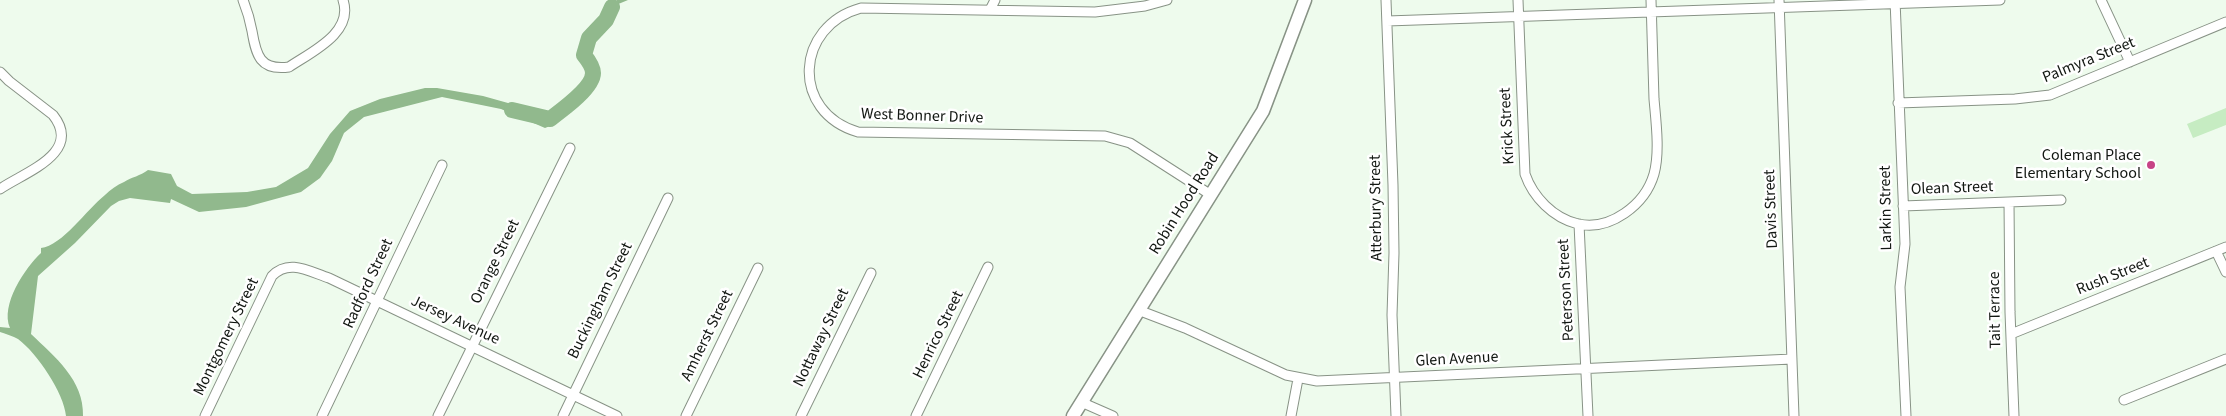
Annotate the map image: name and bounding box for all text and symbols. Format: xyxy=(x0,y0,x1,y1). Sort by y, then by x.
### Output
street label: Palmyra Street xyxy=(2040,34,2138,88)
street label: Krick Street xyxy=(1496,87,1520,165)
street label: West Bonner Drive xyxy=(860,105,984,129)
place label: Coleman Place Elementary School xyxy=(2015,146,2141,184)
street label: Robin Hood Road xyxy=(1146,149,1224,259)
street label: Atterbury Street xyxy=(1366,155,1388,261)
marker: Coleman Place Elementary School xyxy=(2145,159,2157,171)
street label: Larkin Street xyxy=(1877,165,1897,251)
street label: Davis Street xyxy=(1761,169,1783,249)
street label: Olean Street xyxy=(1910,178,1994,200)
street label: Orange Street xyxy=(467,217,525,307)
street label: Radford Street xyxy=(340,236,398,332)
street label: Peterson Street xyxy=(1555,238,1579,342)
street label: Buckingham Street xyxy=(564,240,638,362)
street label: Rush Street xyxy=(2074,254,2152,300)
street label: Tait Terrace xyxy=(1986,271,2006,349)
street label: Montgomery Street xyxy=(190,275,264,399)
street label: Nottaway Street xyxy=(790,286,854,390)
street label: Amherst Street xyxy=(678,287,738,385)
street label: Henrico Street xyxy=(909,288,969,382)
street label: Jersey Avenue xyxy=(408,292,502,350)
street label: Glen Avenue xyxy=(1415,348,1499,372)

